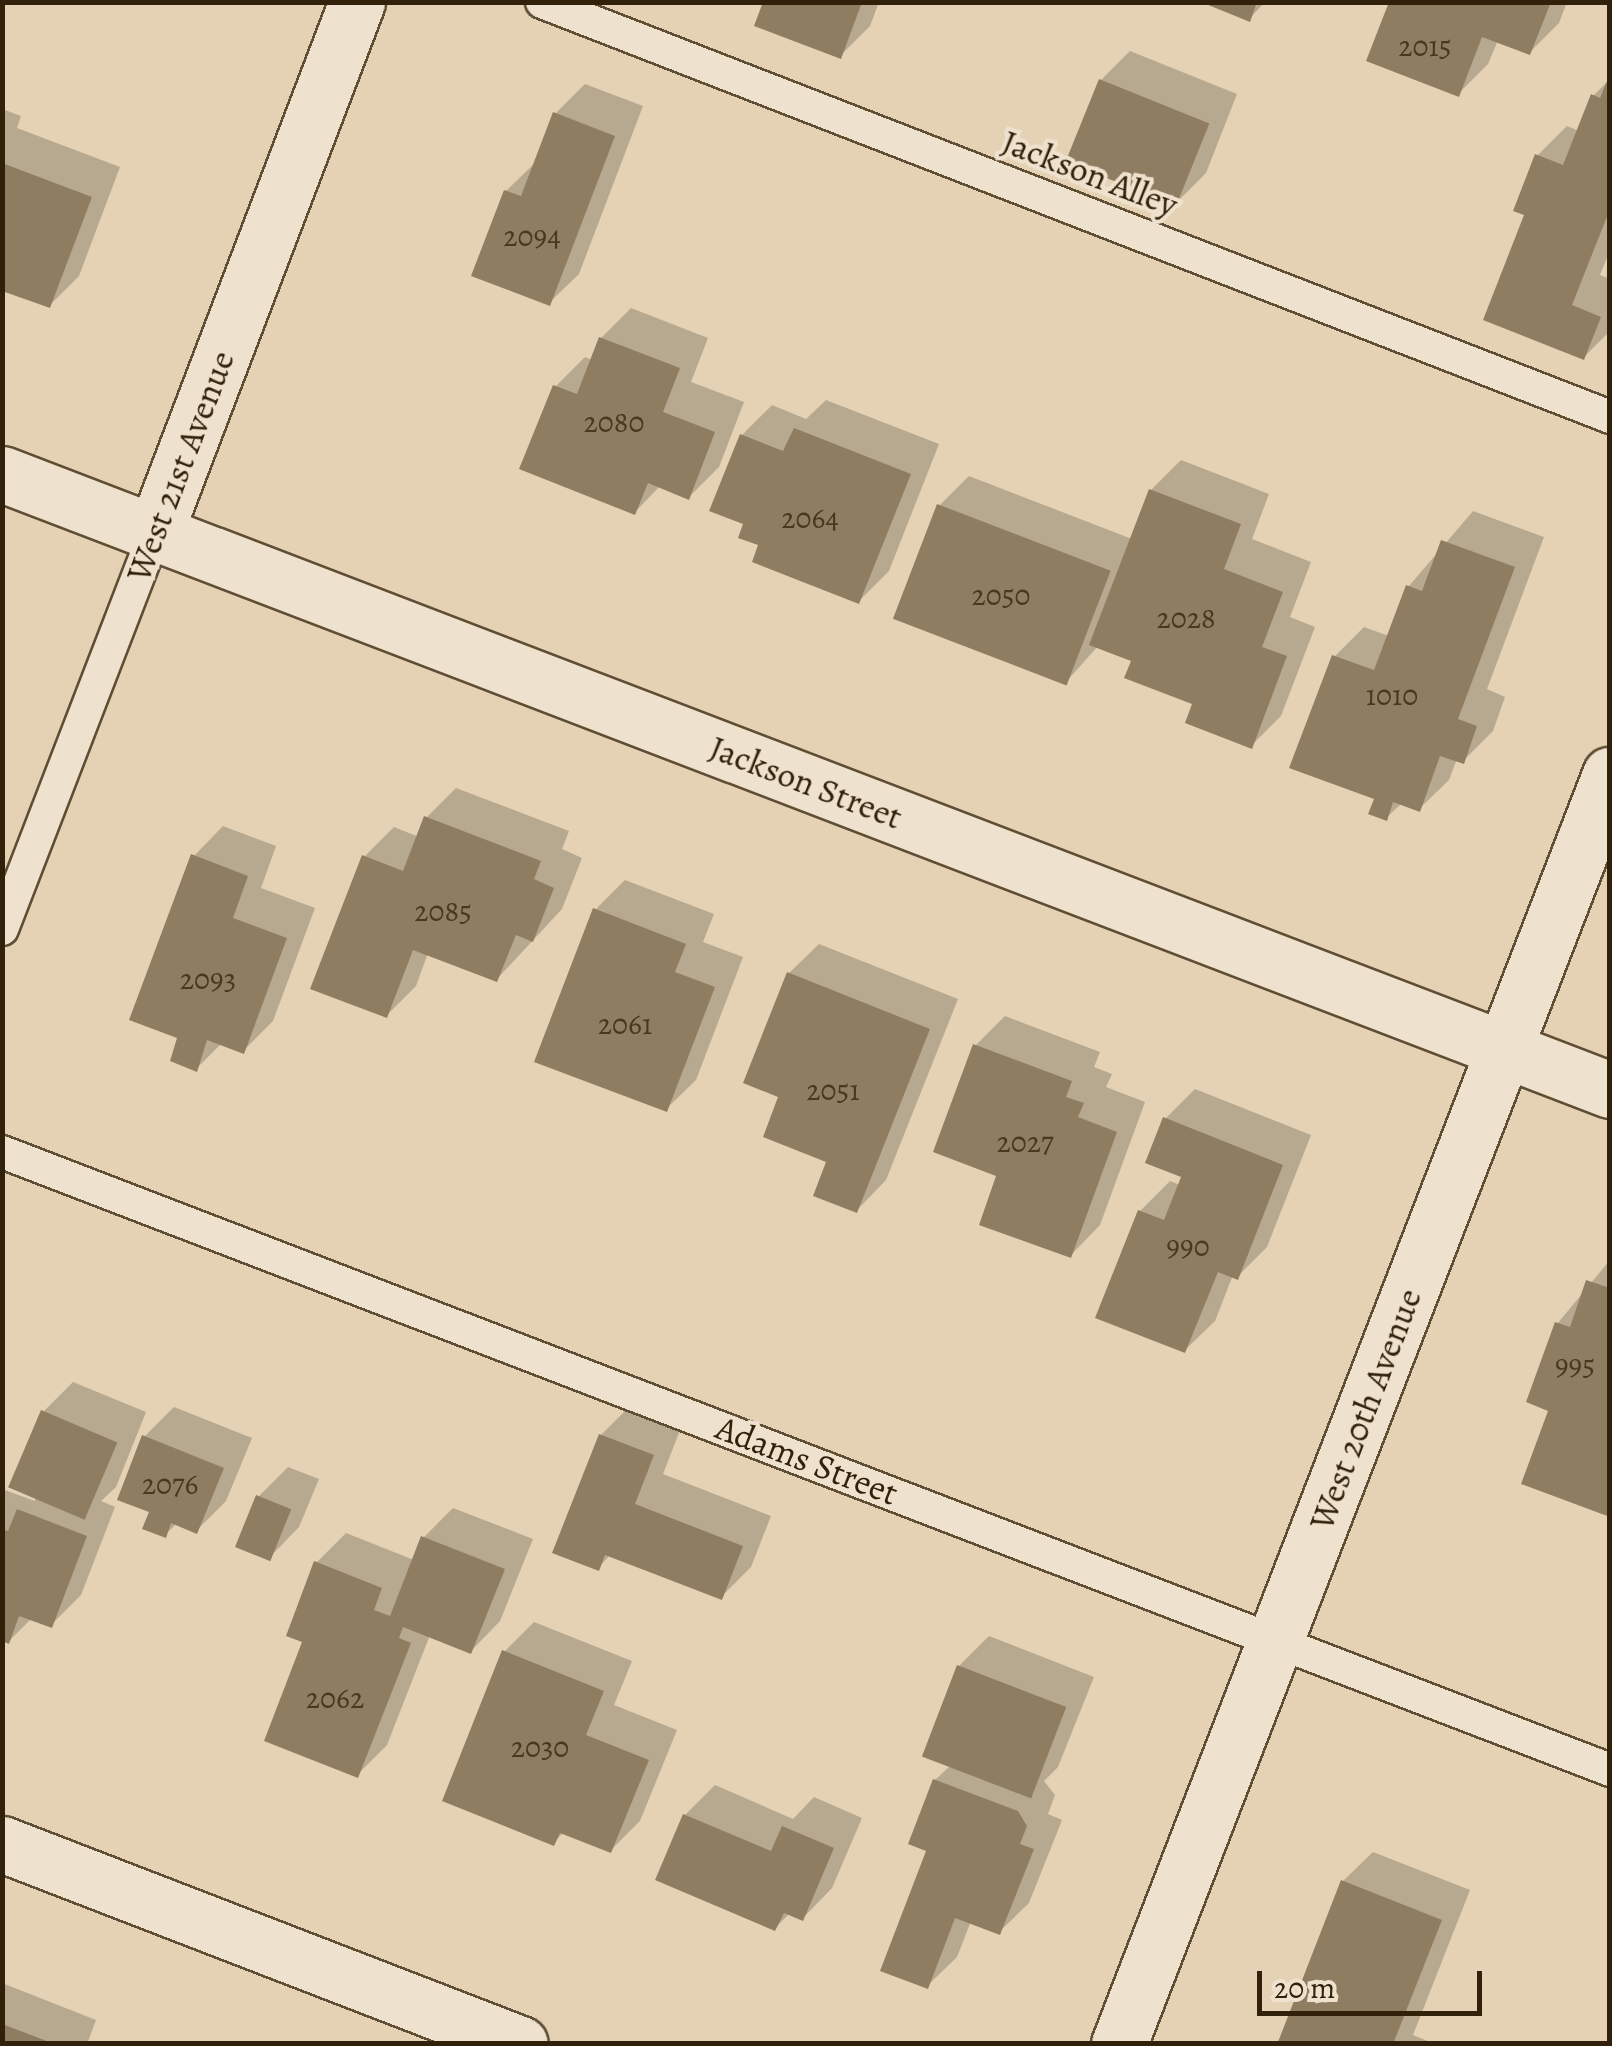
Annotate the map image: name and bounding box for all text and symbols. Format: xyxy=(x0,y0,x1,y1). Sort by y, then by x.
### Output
house number: 2015 xyxy=(1398,28,1452,64)
street label: Jackson Alley xyxy=(996,120,1184,226)
house number: 2094 xyxy=(503,218,561,254)
street label: West 21st Avenue xyxy=(117,345,243,587)
house number: 2080 xyxy=(584,404,644,440)
house number: 2064 xyxy=(781,500,839,536)
house number: 2050 xyxy=(971,577,1031,613)
house number: 2028 xyxy=(1156,600,1216,636)
house number: 1010 xyxy=(1366,677,1418,713)
street label: Jackson Street xyxy=(704,726,908,838)
house number: 2085 xyxy=(414,893,472,929)
house number: 2093 xyxy=(180,961,236,997)
house number: 2061 xyxy=(598,1006,652,1042)
house number: 2051 xyxy=(806,1072,860,1108)
house number: 2027 xyxy=(996,1124,1054,1160)
house number: 990 xyxy=(1166,1228,1210,1264)
street label: West 20th Avenue xyxy=(1300,1282,1430,1536)
house number: 995 xyxy=(1555,1347,1595,1383)
street label: Adams Street xyxy=(710,1406,904,1514)
house number: 2076 xyxy=(142,1466,198,1502)
house number: 2062 xyxy=(306,1680,364,1716)
house number: 2030 xyxy=(511,1729,569,1765)
scale bar xyxy=(1262,1951,1487,2013)
text: 20 m xyxy=(1274,1968,1335,2008)

